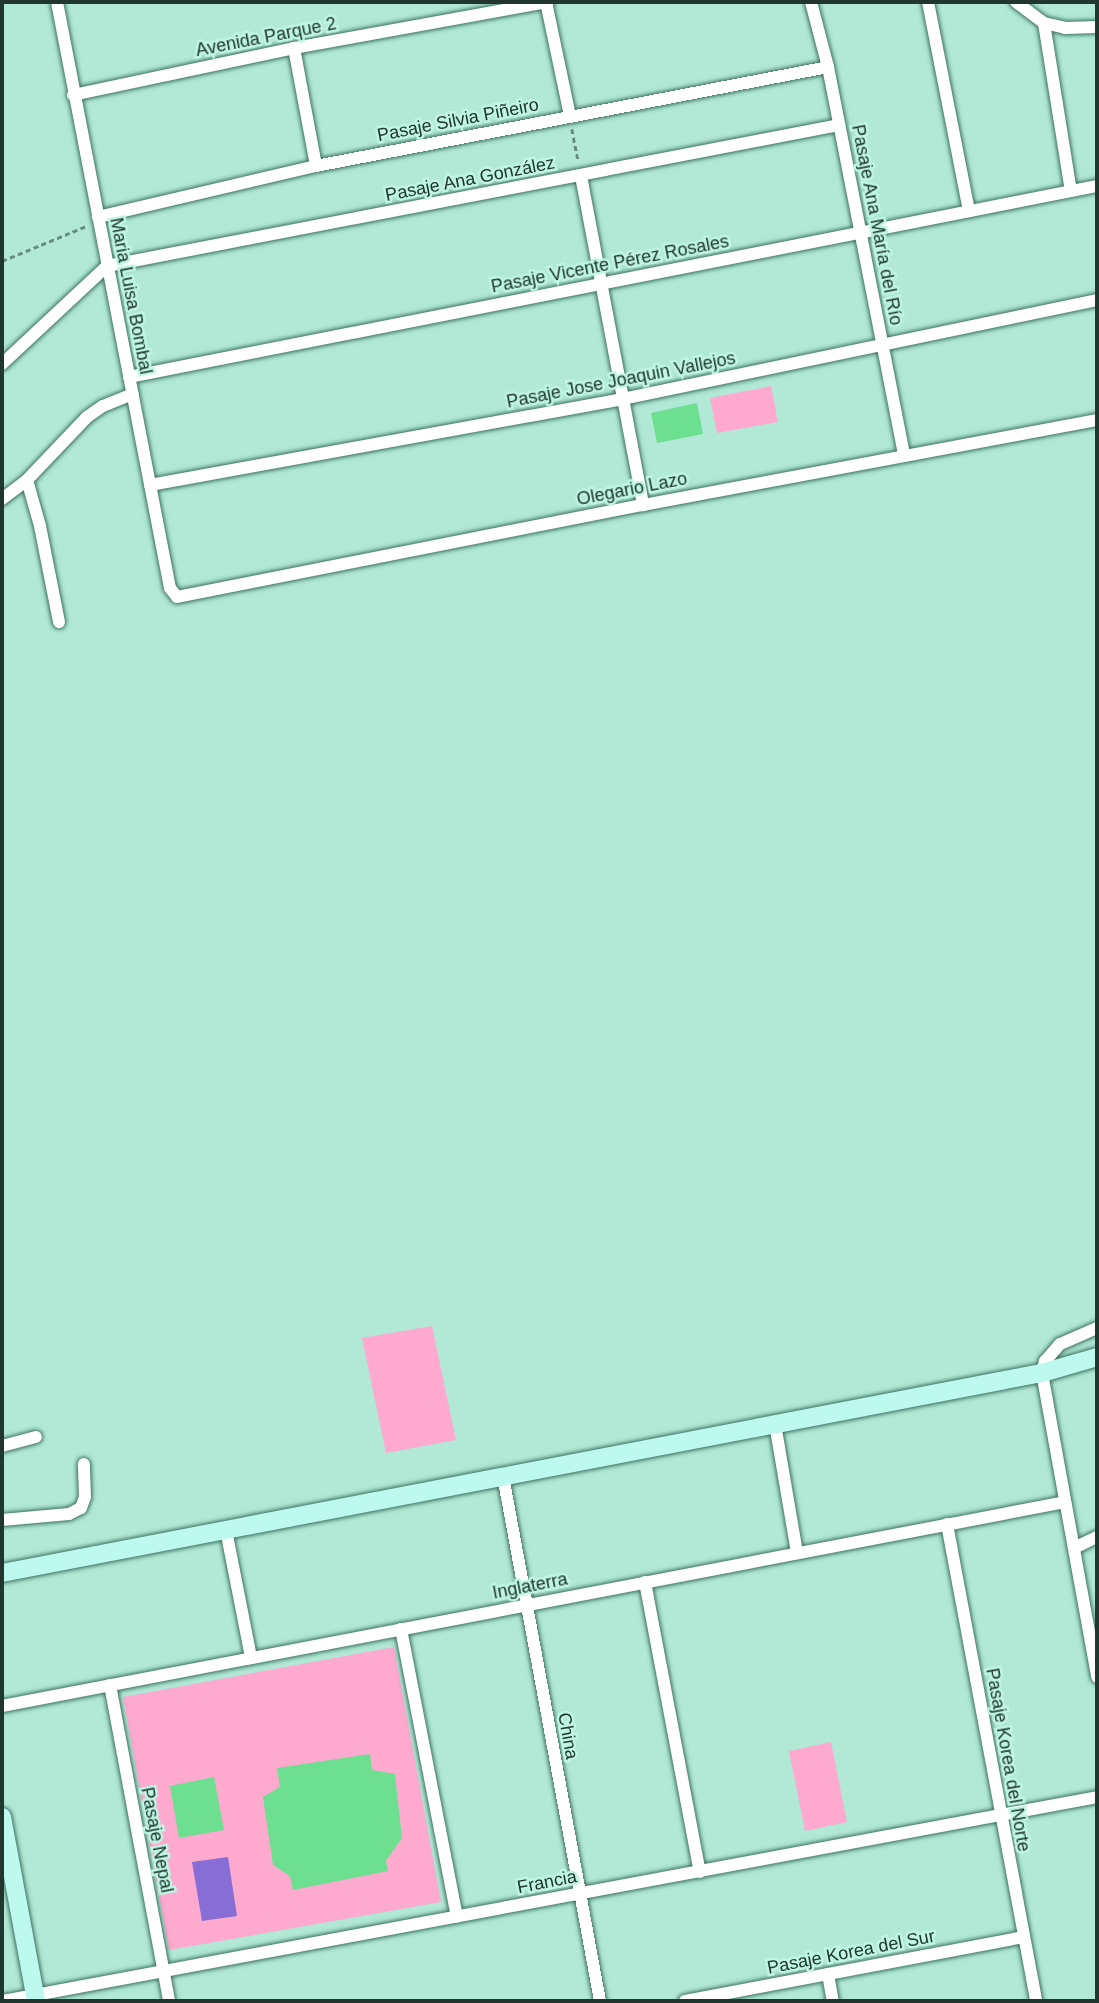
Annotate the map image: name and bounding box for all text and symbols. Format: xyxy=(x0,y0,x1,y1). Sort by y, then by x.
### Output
street label: Avenida Parque 2 xyxy=(194,13,338,61)
street label: Pasaje Silvia Piñeiro xyxy=(375,94,541,146)
street label: Pasaje Ana María del Río xyxy=(847,122,907,328)
street label: Pasaje Ana González xyxy=(383,152,557,206)
street label: Maria Luisa Bombal xyxy=(105,216,157,376)
street label: Pasaje Vicente Pérez Rosales xyxy=(489,230,731,298)
street label: Pasaje Jose Joaquin Vallejos xyxy=(505,347,737,413)
street label: Olegario Lazo xyxy=(575,468,689,510)
street label: Inglaterra xyxy=(491,1568,569,1604)
street label: Pasaje Korea del Norte xyxy=(981,1666,1035,1854)
street label: China xyxy=(553,1711,583,1761)
street label: Pasaje Nepal xyxy=(136,1785,178,1895)
street label: Francia xyxy=(515,1866,579,1898)
street label: Pasaje Korea del Sur xyxy=(765,1925,937,1979)

